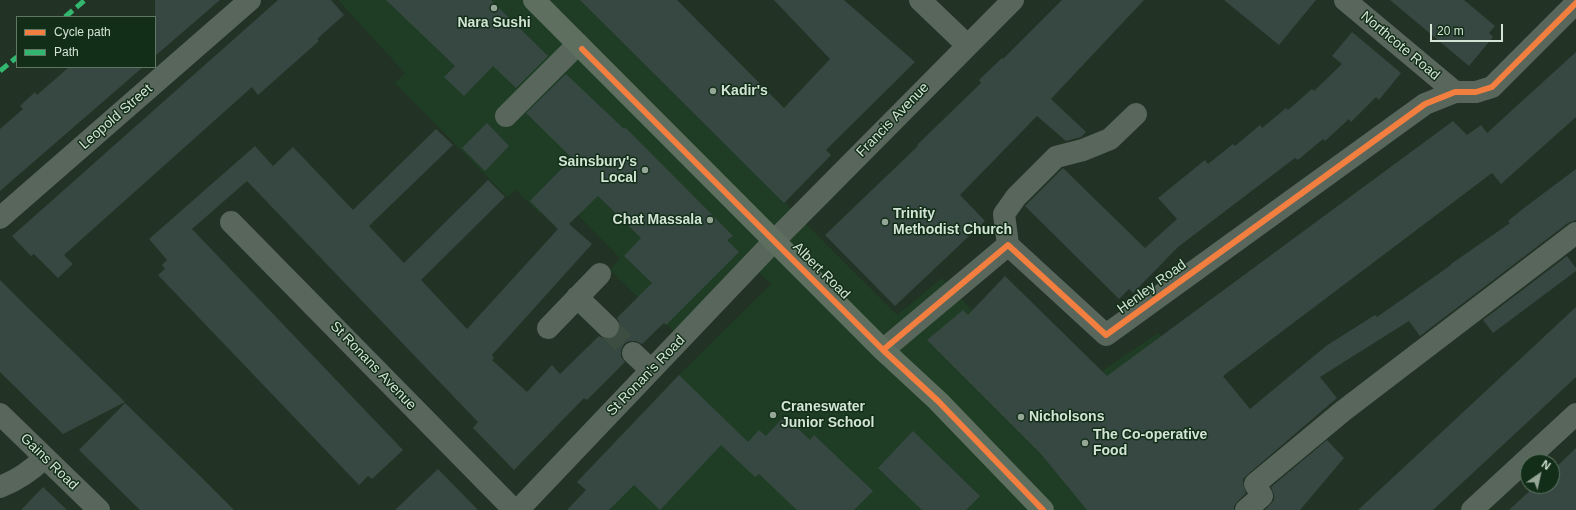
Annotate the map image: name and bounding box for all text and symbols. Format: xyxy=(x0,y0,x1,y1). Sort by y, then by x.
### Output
marker: Nara Sushi xyxy=(489,3,499,13)
street label: Northcote Road xyxy=(1357,8,1443,84)
place label: Nara Sushi xyxy=(457,15,531,31)
legend xyxy=(16,16,156,68)
scale bar xyxy=(1432,16,1505,42)
text: 20 m xyxy=(1437,24,1464,38)
text: Cycle path xyxy=(54,25,111,39)
text: Path xyxy=(54,45,79,59)
street label: Francis Avenue xyxy=(853,79,933,161)
street label: Leopold Street xyxy=(76,81,156,153)
place label: Kadir's xyxy=(721,83,768,99)
marker: Kadir's xyxy=(708,86,718,96)
place label: Sainsbury's Local xyxy=(558,154,637,186)
marker: Sainsbury's Local xyxy=(640,165,650,175)
place label: Trinity Methodist Church xyxy=(893,206,1012,238)
place label: Chat Massala xyxy=(613,212,702,228)
marker: Chat Massala xyxy=(705,215,715,225)
marker: Trinity Methodist Church xyxy=(880,217,890,227)
street label: Albert Road xyxy=(789,239,853,303)
street label: Henley Road xyxy=(1114,256,1190,318)
street label: St Ronans Avenue xyxy=(326,318,420,414)
street label: St Ronan's Road xyxy=(603,332,689,420)
place label: Craneswater Junior School xyxy=(781,399,874,432)
place label: Nicholsons xyxy=(1029,409,1104,425)
marker: Craneswater Junior School xyxy=(768,410,778,420)
marker: Nicholsons xyxy=(1016,412,1026,422)
place label: The Co-operative Food xyxy=(1093,427,1207,460)
street label: Gains Road xyxy=(17,430,81,494)
marker: The Co-operative Food xyxy=(1080,438,1090,448)
north arrow xyxy=(1520,454,1560,494)
text: N xyxy=(1539,458,1553,472)

